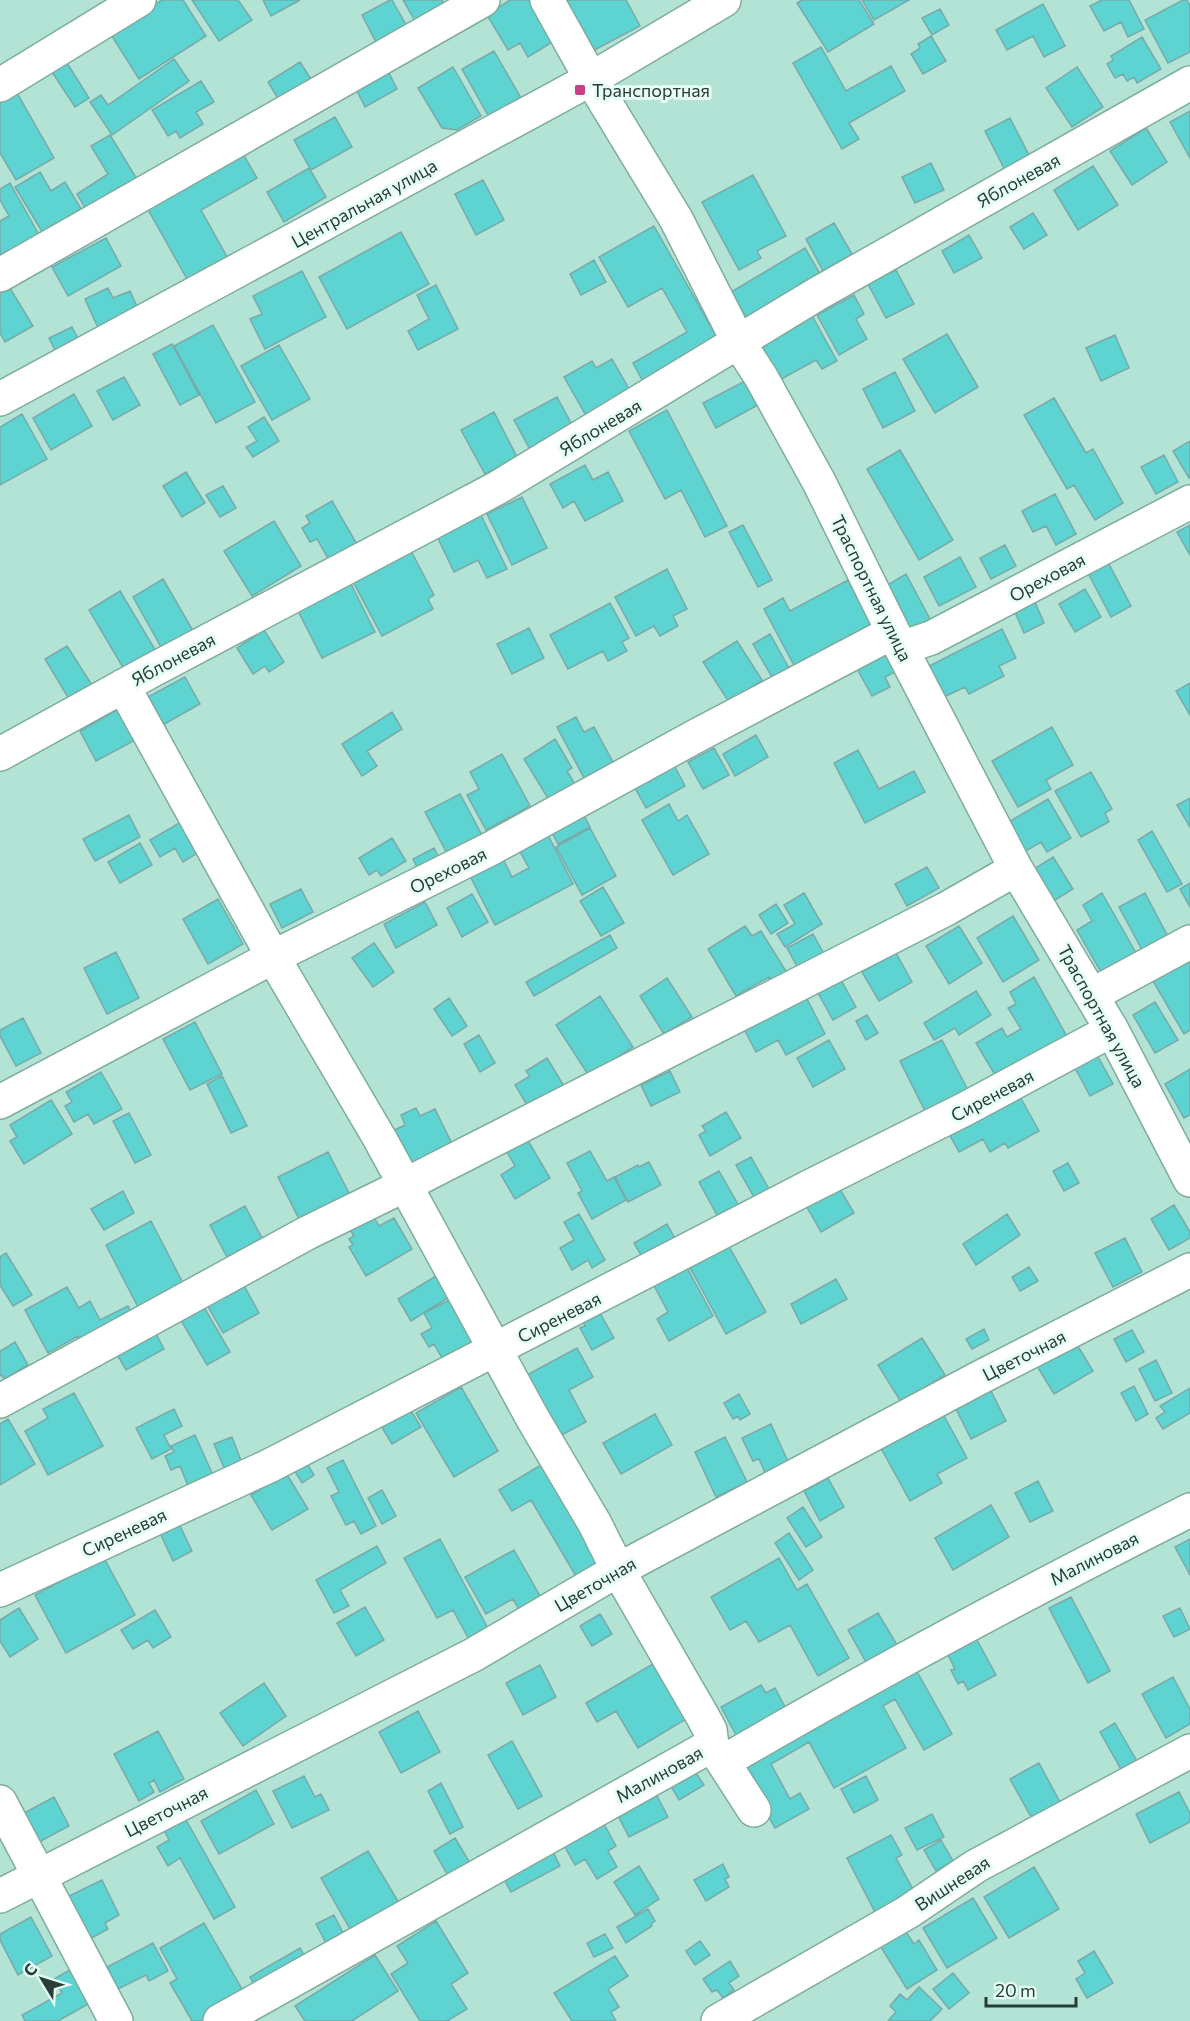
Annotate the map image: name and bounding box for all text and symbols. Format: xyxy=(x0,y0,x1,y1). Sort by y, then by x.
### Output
place label: Транспортная xyxy=(592,79,710,101)
marker: Транспортная xyxy=(573,83,587,97)
street label: Яблоневая xyxy=(972,148,1064,212)
street label: Центральная улица xyxy=(287,154,441,252)
street label: Яблоневая xyxy=(555,394,645,460)
street label: Траспортная улица xyxy=(827,511,917,665)
street label: Ореховая xyxy=(1005,548,1089,606)
street label: Яблоневая xyxy=(127,628,219,690)
street label: Ореховая xyxy=(406,842,490,898)
street label: Траспортная улица xyxy=(1053,941,1151,1091)
street label: Сиреневая xyxy=(947,1064,1037,1126)
street label: Сиреневая xyxy=(514,1287,604,1347)
street label: Цветочная xyxy=(979,1325,1069,1385)
street label: Сиреневая xyxy=(78,1503,170,1561)
street label: Малиновая xyxy=(1046,1526,1142,1590)
street label: Цветочная xyxy=(550,1552,640,1616)
street label: Малиновая xyxy=(611,1741,707,1807)
street label: Цветочная xyxy=(121,1781,211,1841)
street label: Вишневая xyxy=(910,1851,994,1915)
north arrow xyxy=(12,1949,72,2009)
text: С xyxy=(19,1959,41,1980)
scale bar xyxy=(986,1970,1076,2008)
text: 20 m xyxy=(995,1979,1036,2001)

